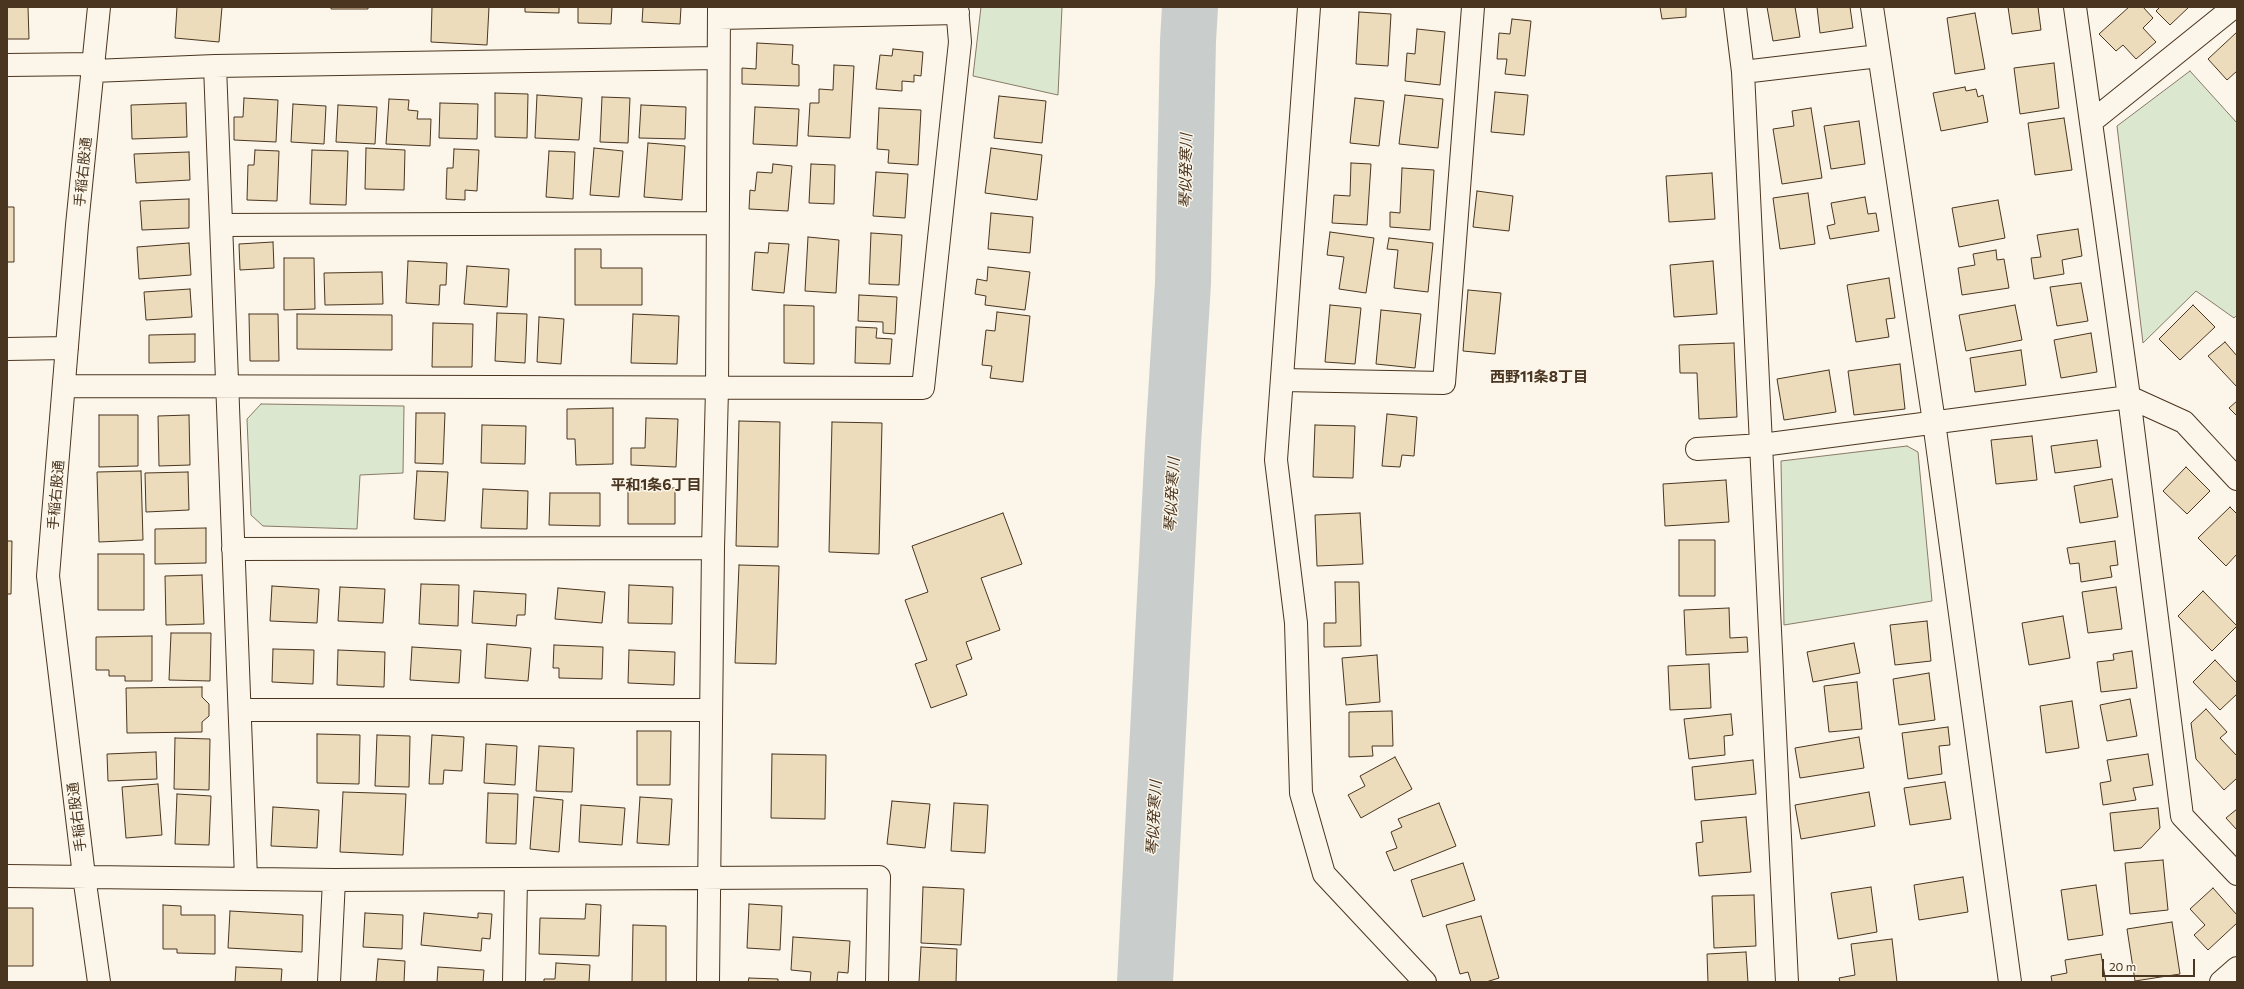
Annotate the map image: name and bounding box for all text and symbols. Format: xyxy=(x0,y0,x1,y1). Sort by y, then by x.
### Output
water label: 琴似発寒川 xyxy=(1176,133,1196,209)
street label: 手稲右股通 xyxy=(71,136,95,208)
district label: 西野11条8丁目 xyxy=(1490,368,1588,386)
water label: 琴似発寒川 xyxy=(1161,457,1183,533)
street label: 手稲右股通 xyxy=(45,459,67,531)
district label: 平和1条6丁目 xyxy=(610,476,702,494)
water label: 琴似発寒川 xyxy=(1143,780,1165,856)
street label: 手稲右股通 xyxy=(64,781,90,853)
scale bar xyxy=(2104,951,2197,977)
text: 20 m xyxy=(2109,959,2136,973)

